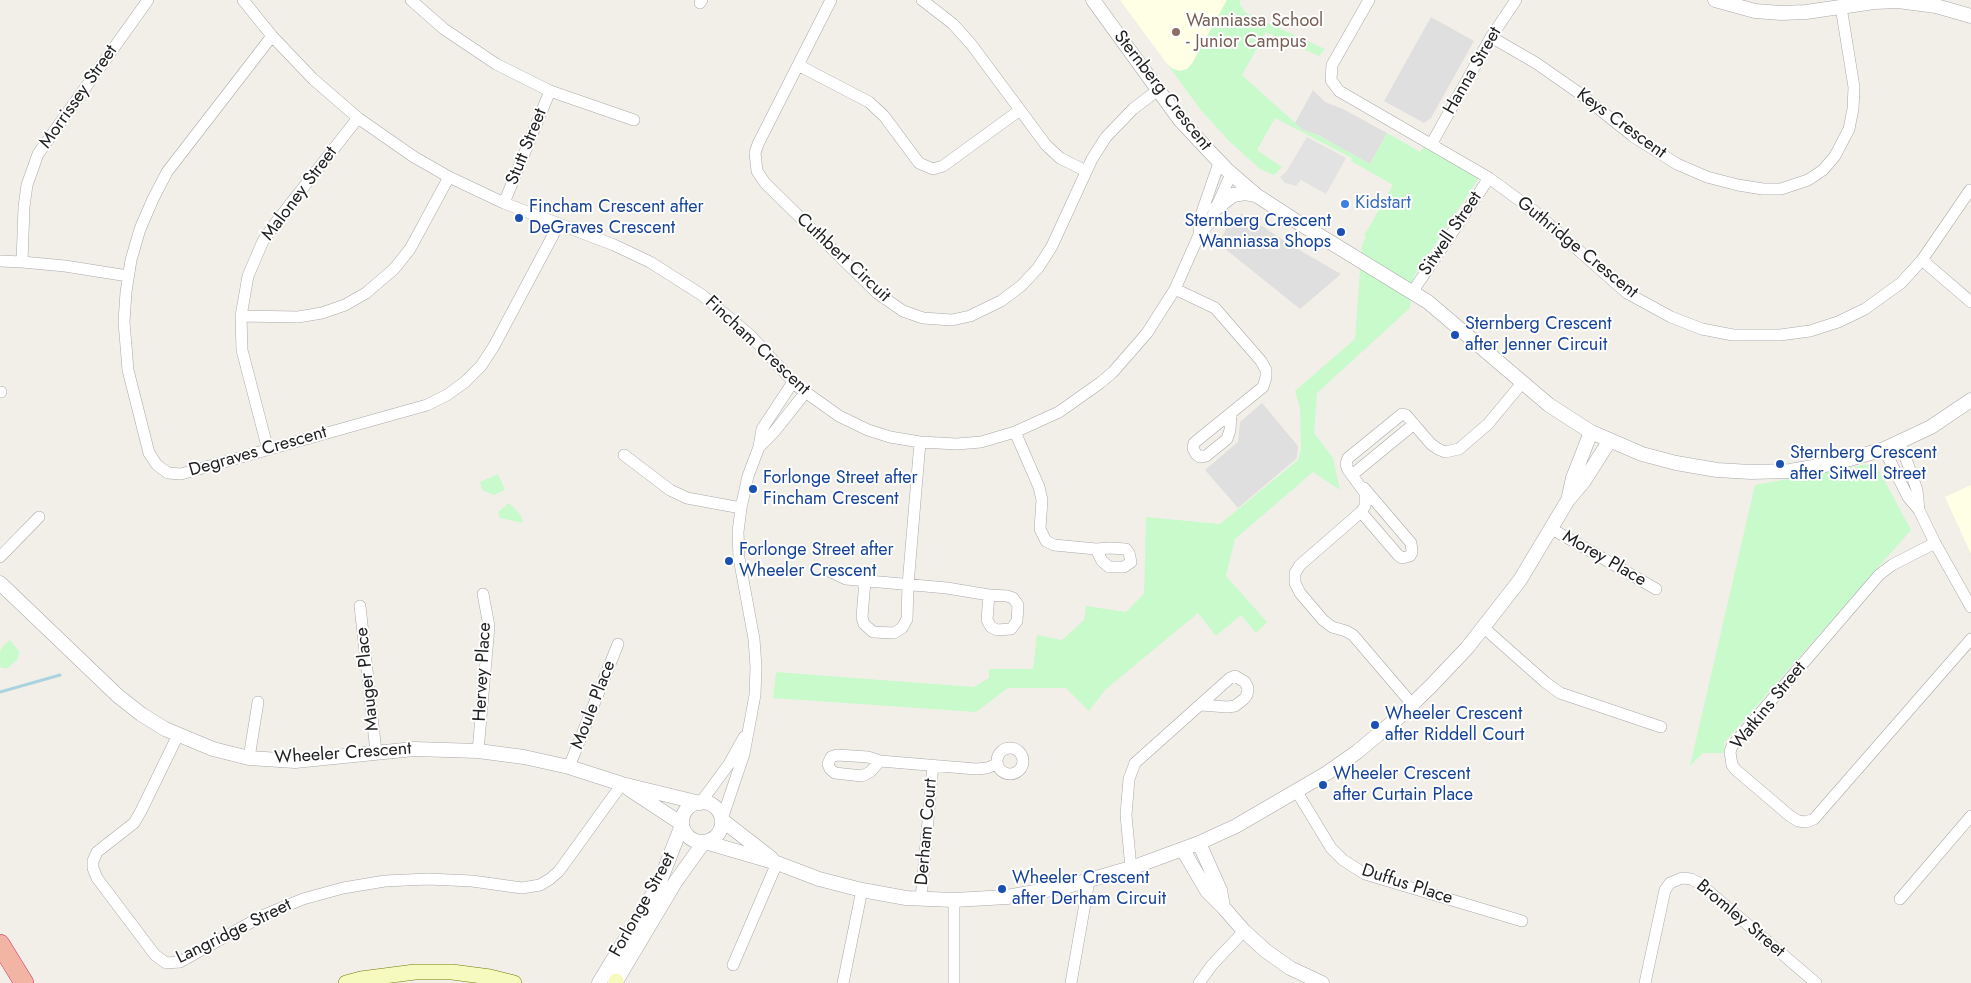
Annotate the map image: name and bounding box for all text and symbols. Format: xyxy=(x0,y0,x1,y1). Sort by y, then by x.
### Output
place label: Wanniassa School - Junior Campus xyxy=(1186,11,1323,54)
street label: Hanna Street xyxy=(1439,23,1507,119)
marker: Wanniassa School - Junior Campus xyxy=(1170,26,1182,38)
street label: Sternberg Crescent xyxy=(1108,27,1216,155)
street label: Morrissey Street xyxy=(35,41,123,153)
street label: Keys Crescent xyxy=(1572,84,1670,164)
street label: Stutt Street xyxy=(502,106,552,188)
street label: Maloney Street xyxy=(258,143,342,245)
street label: Sitwell Street xyxy=(1415,188,1487,280)
place label: Kidstart xyxy=(1355,193,1411,215)
street label: Guthridge Crescent xyxy=(1512,193,1642,303)
place label: Fincham Crescent after DeGraves Crescent xyxy=(529,197,704,240)
marker: Kidstart xyxy=(1339,198,1351,210)
street label: Cuthbert Circuit xyxy=(791,209,895,307)
place label: Sternberg Crescent Wanniassa Shops xyxy=(1184,211,1331,253)
marker: Fincham Crescent after DeGraves Crescent xyxy=(513,212,525,224)
marker: Sternberg Crescent Wanniassa Shops xyxy=(1335,226,1347,238)
street label: Fincham Crescent xyxy=(700,292,814,400)
place label: Sternberg Crescent after Jenner Circuit xyxy=(1465,314,1612,356)
marker: Sternberg Crescent after Jenner Circuit xyxy=(1449,329,1461,341)
street label: Degraves Crescent xyxy=(187,422,329,482)
place label: Sternberg Crescent after Sitwell Street xyxy=(1790,443,1937,486)
marker: Sternberg Crescent after Sitwell Street xyxy=(1774,458,1786,470)
place label: Forlonge Street after Fincham Crescent xyxy=(763,468,918,510)
marker: Forlonge Street after Fincham Crescent xyxy=(747,483,759,495)
street label: Morey Place xyxy=(1558,526,1650,592)
place label: Forlonge Street after Wheeler Crescent xyxy=(739,540,894,582)
marker: Forlonge Street after Wheeler Crescent xyxy=(723,555,735,567)
street label: Hervey Place xyxy=(470,622,496,722)
street label: Mauger Place xyxy=(352,626,384,732)
street label: Moule Place xyxy=(567,658,621,752)
street label: Watkins Street xyxy=(1727,658,1811,754)
place label: Wheeler Crescent after Riddell Court xyxy=(1385,704,1524,746)
marker: Wheeler Crescent after Riddell Court xyxy=(1369,719,1381,731)
street label: Wheeler Crescent xyxy=(274,738,412,770)
place label: Wheeler Crescent after Curtain Place xyxy=(1333,764,1473,806)
street label: Derham Court xyxy=(912,778,942,886)
marker: Wheeler Crescent after Curtain Place xyxy=(1317,779,1329,791)
street label: Forlonge Street xyxy=(605,849,681,961)
street label: Duffus Place xyxy=(1359,860,1455,910)
place label: Wheeler Crescent after Derham Circuit xyxy=(1012,868,1166,911)
street label: Bromley Street xyxy=(1691,876,1789,962)
marker: Wheeler Crescent after Derham Circuit xyxy=(996,883,1008,895)
street label: Langridge Street xyxy=(173,895,295,969)

